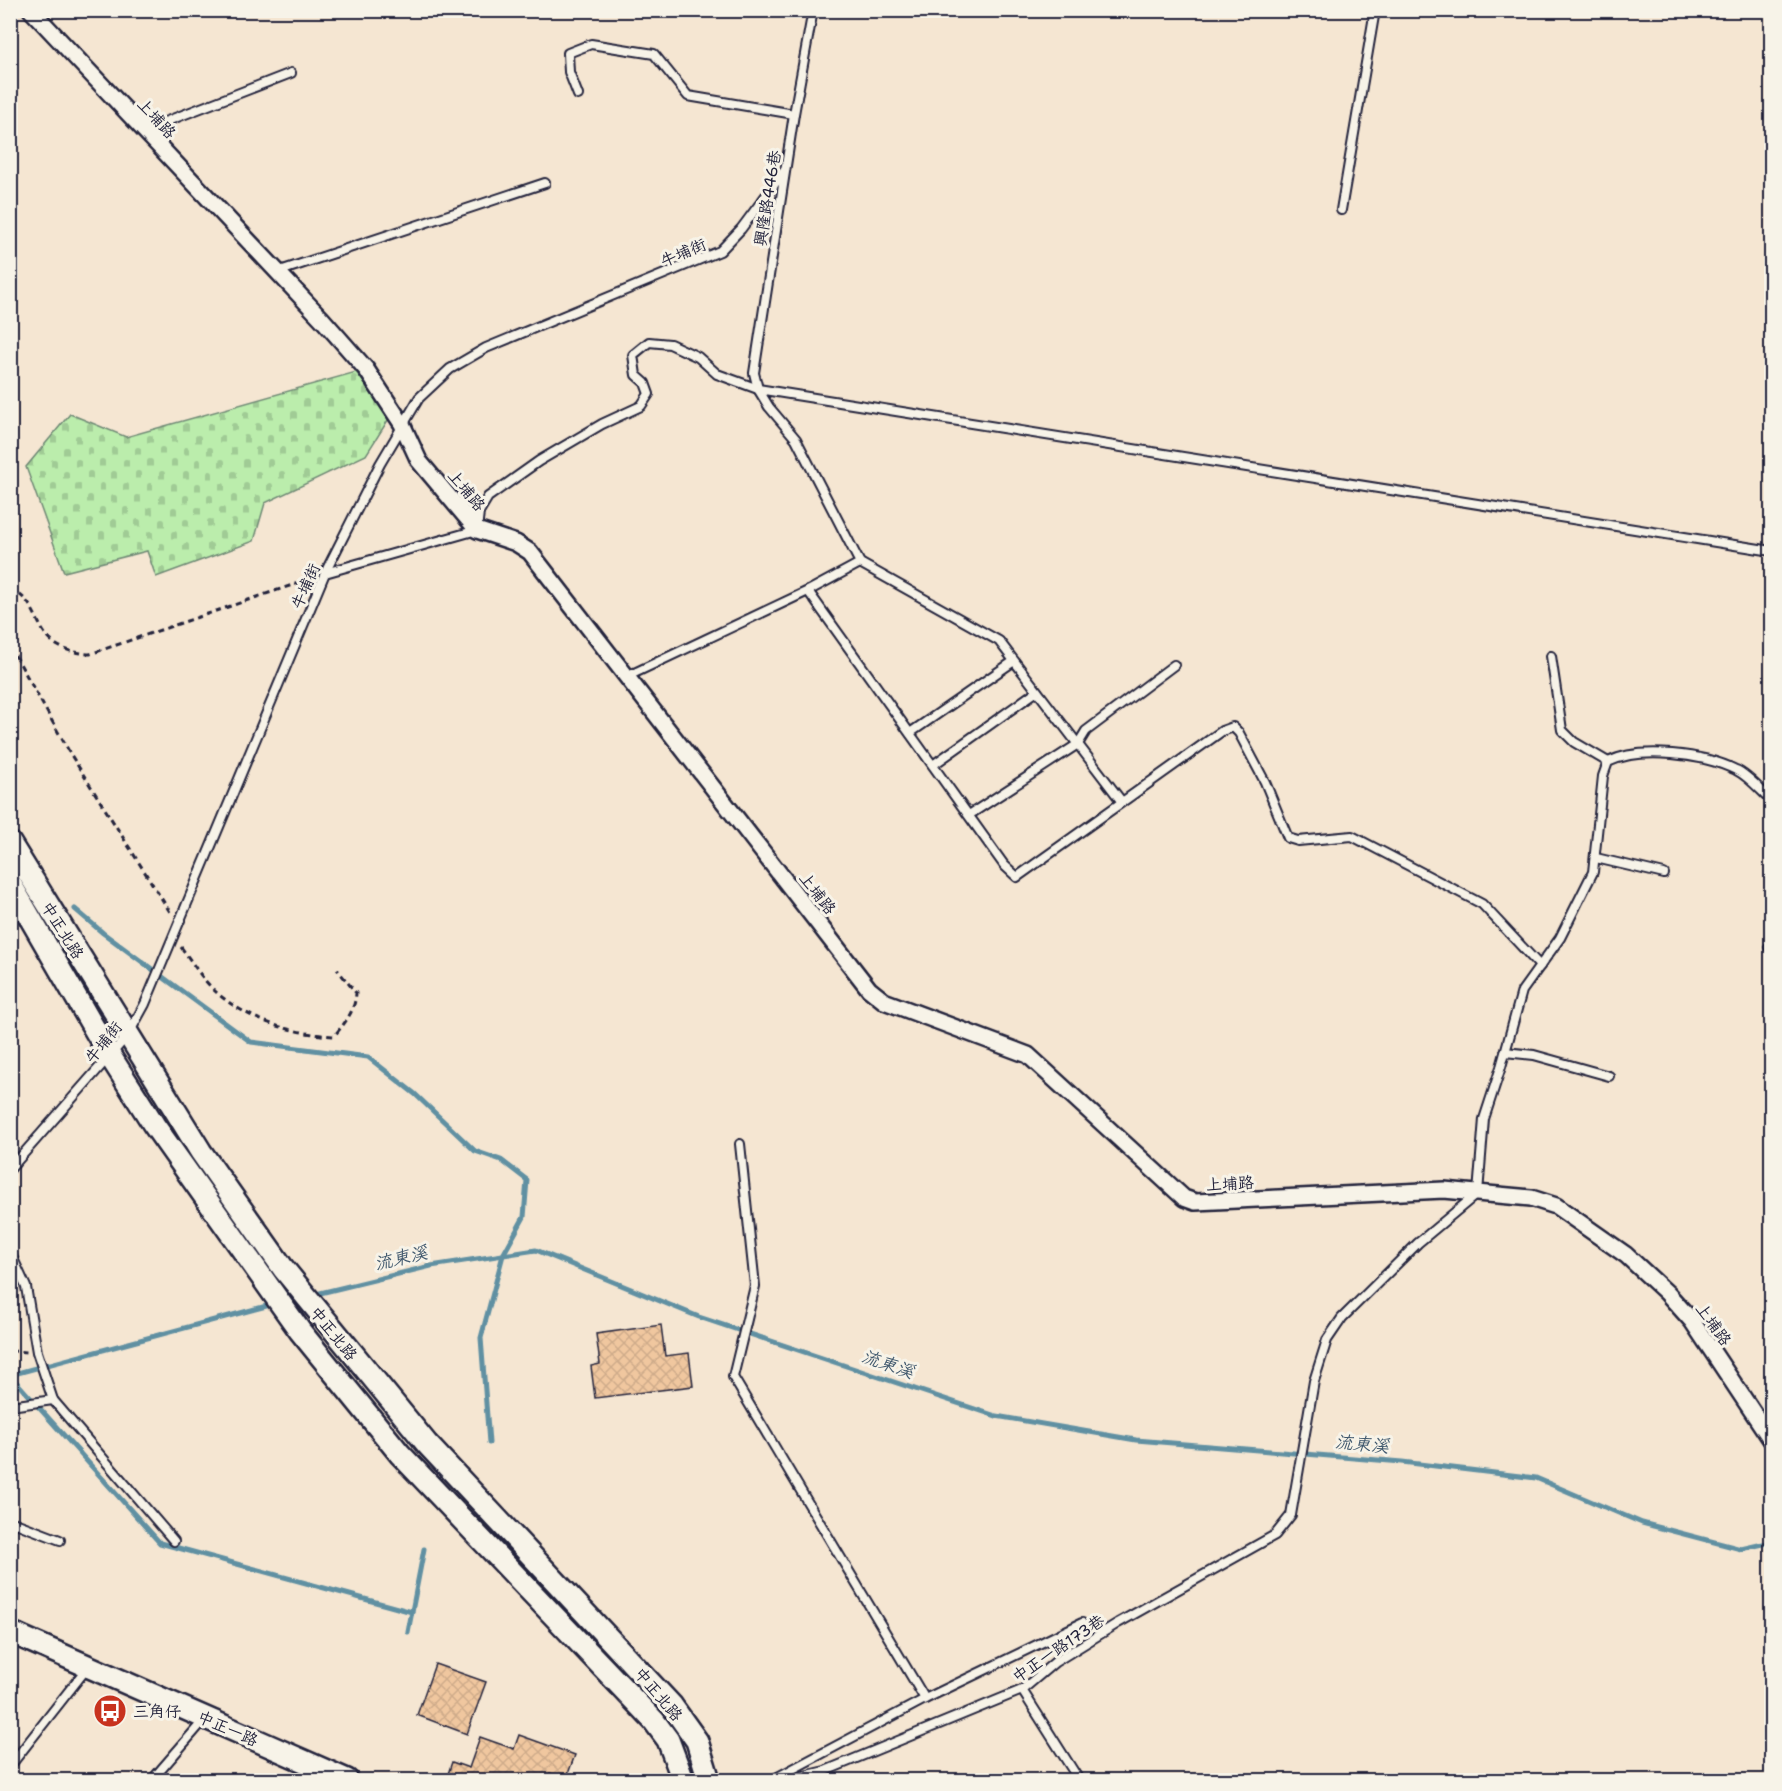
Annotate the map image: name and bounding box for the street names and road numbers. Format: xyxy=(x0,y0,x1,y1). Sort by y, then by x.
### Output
street label: 上埔路 xyxy=(133,94,181,143)
street label: 興隆路446巷 xyxy=(750,149,785,248)
street label: 牛埔街 xyxy=(657,233,709,272)
street label: 上埔路 xyxy=(443,465,490,515)
street label: 牛埔街 xyxy=(286,560,325,612)
street label: 上埔路 xyxy=(795,868,841,919)
street label: 中正北路 xyxy=(37,898,88,963)
street label: 牛埔街 xyxy=(80,1017,127,1068)
street label: 上埔路 xyxy=(1206,1172,1255,1195)
street label: 上埔路 xyxy=(1691,1299,1736,1350)
street label: 中正北路 xyxy=(305,1302,362,1365)
street label: 中正一路173巷 xyxy=(1008,1610,1109,1687)
street label: 中正北路 xyxy=(630,1663,687,1726)
street label: 中正一路 xyxy=(194,1706,261,1751)

